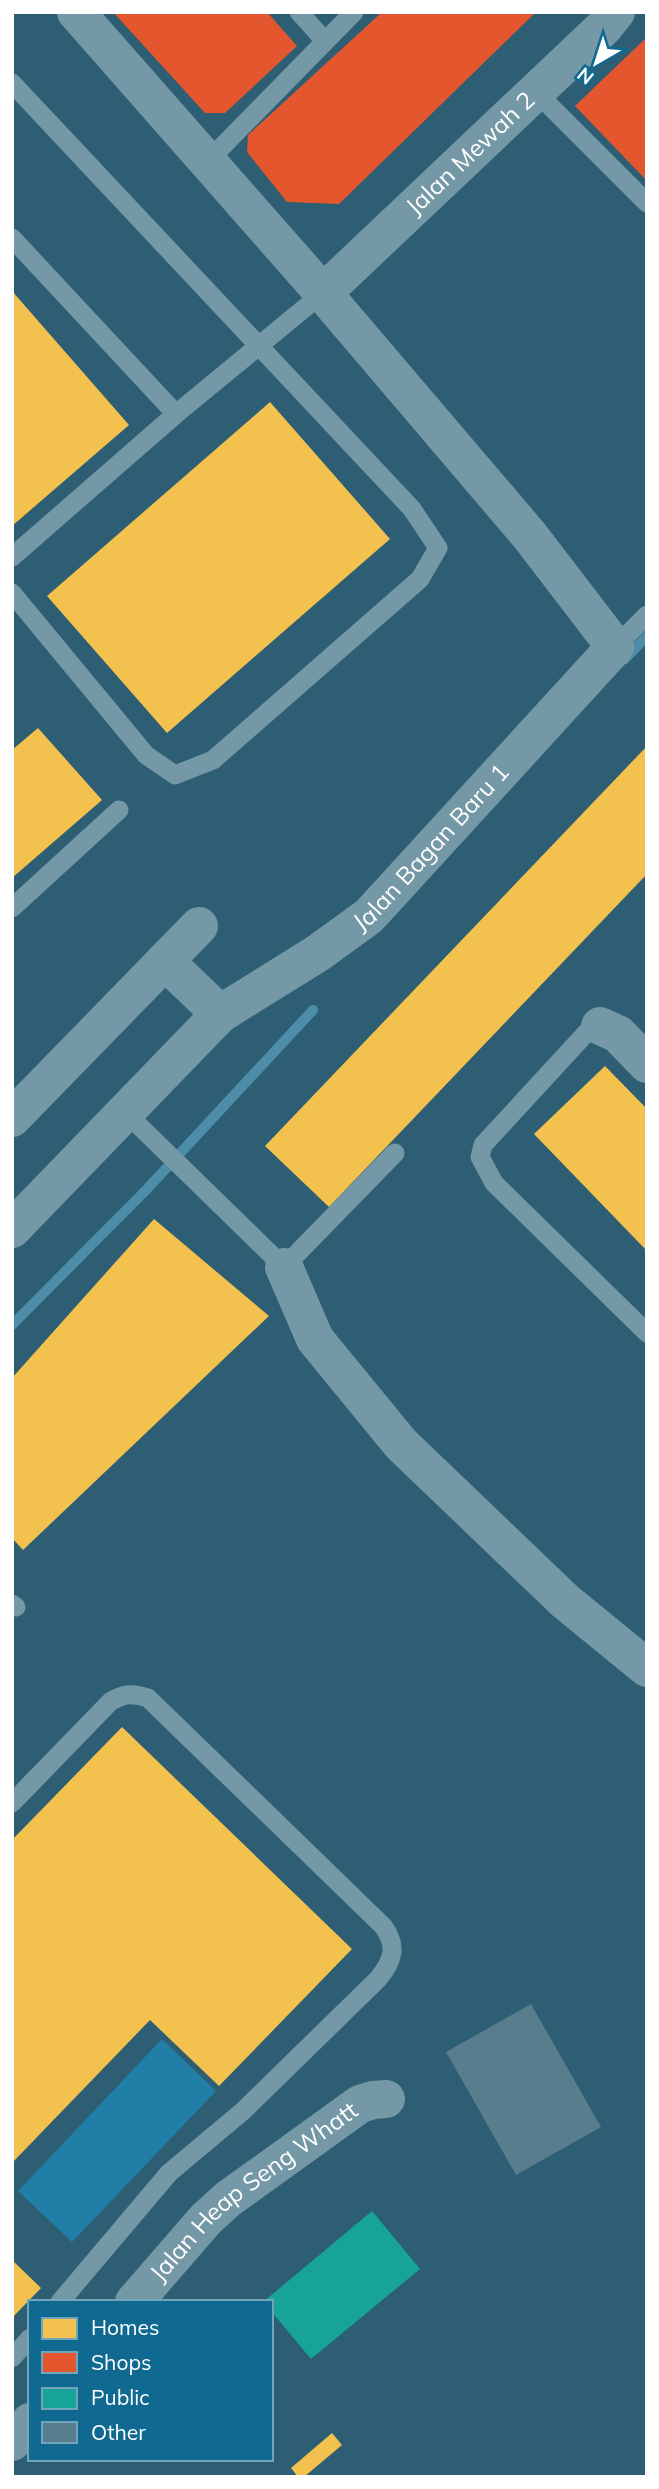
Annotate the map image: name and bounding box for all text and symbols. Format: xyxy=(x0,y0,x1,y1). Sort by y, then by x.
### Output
north arrow xyxy=(561,28,631,98)
text: N xyxy=(572,62,598,90)
street label: Jalan Mewah 2 xyxy=(399,85,540,221)
street label: Jalan Bagan Baru 1 xyxy=(347,757,515,937)
street label: Jalan Heap Seng Whatt xyxy=(143,2095,363,2287)
legend xyxy=(28,2300,273,2461)
text: Homes xyxy=(91,2314,159,2340)
text: Shops xyxy=(91,2349,151,2375)
text: Public xyxy=(91,2384,150,2410)
text: Other xyxy=(91,2419,146,2445)

